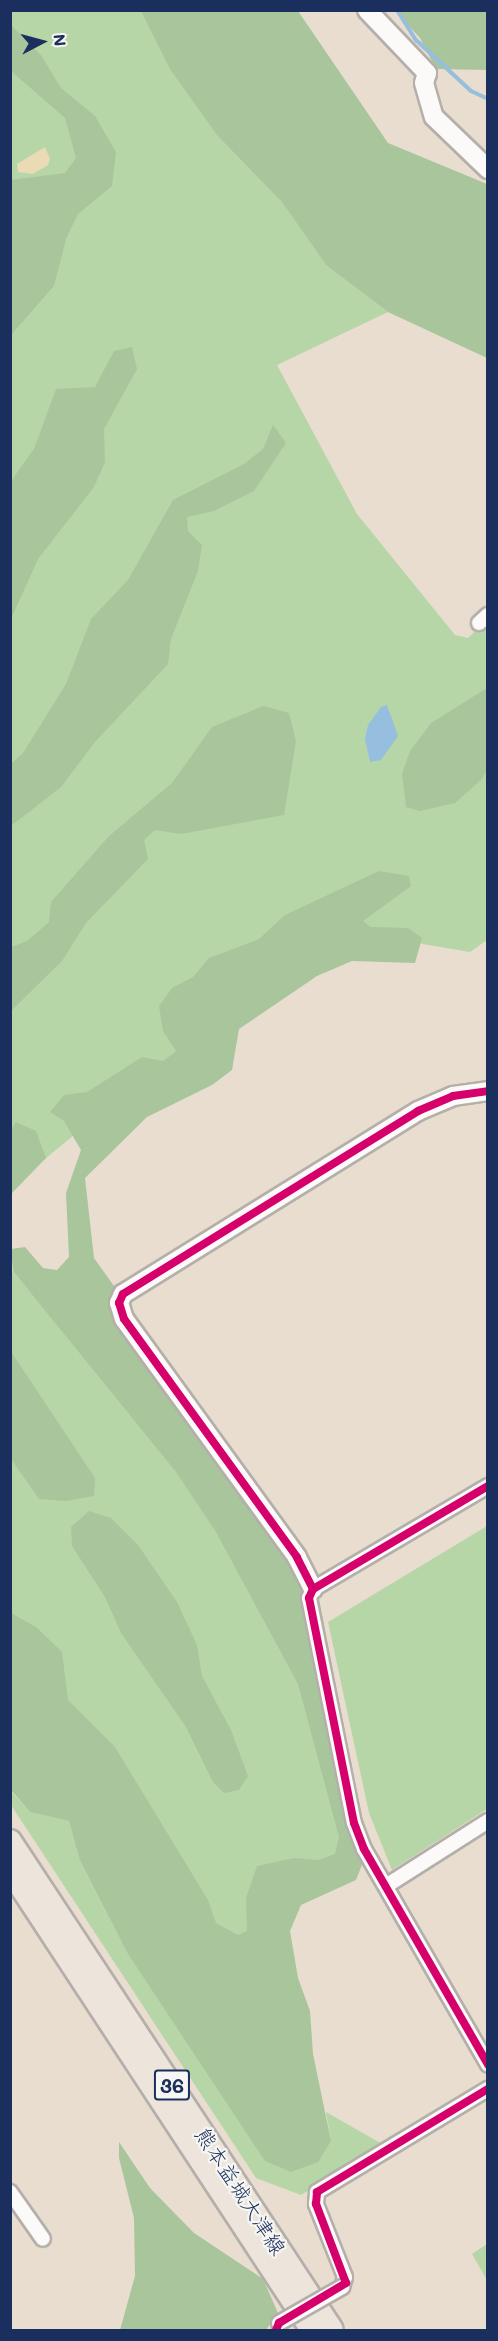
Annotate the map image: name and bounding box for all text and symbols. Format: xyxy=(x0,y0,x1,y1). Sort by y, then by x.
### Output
north arrow xyxy=(12,12,72,72)
text: N xyxy=(49,33,71,47)
road number: 36 xyxy=(152,2068,192,2102)
street label: 熊本益城大津線 xyxy=(190,2122,292,2260)

